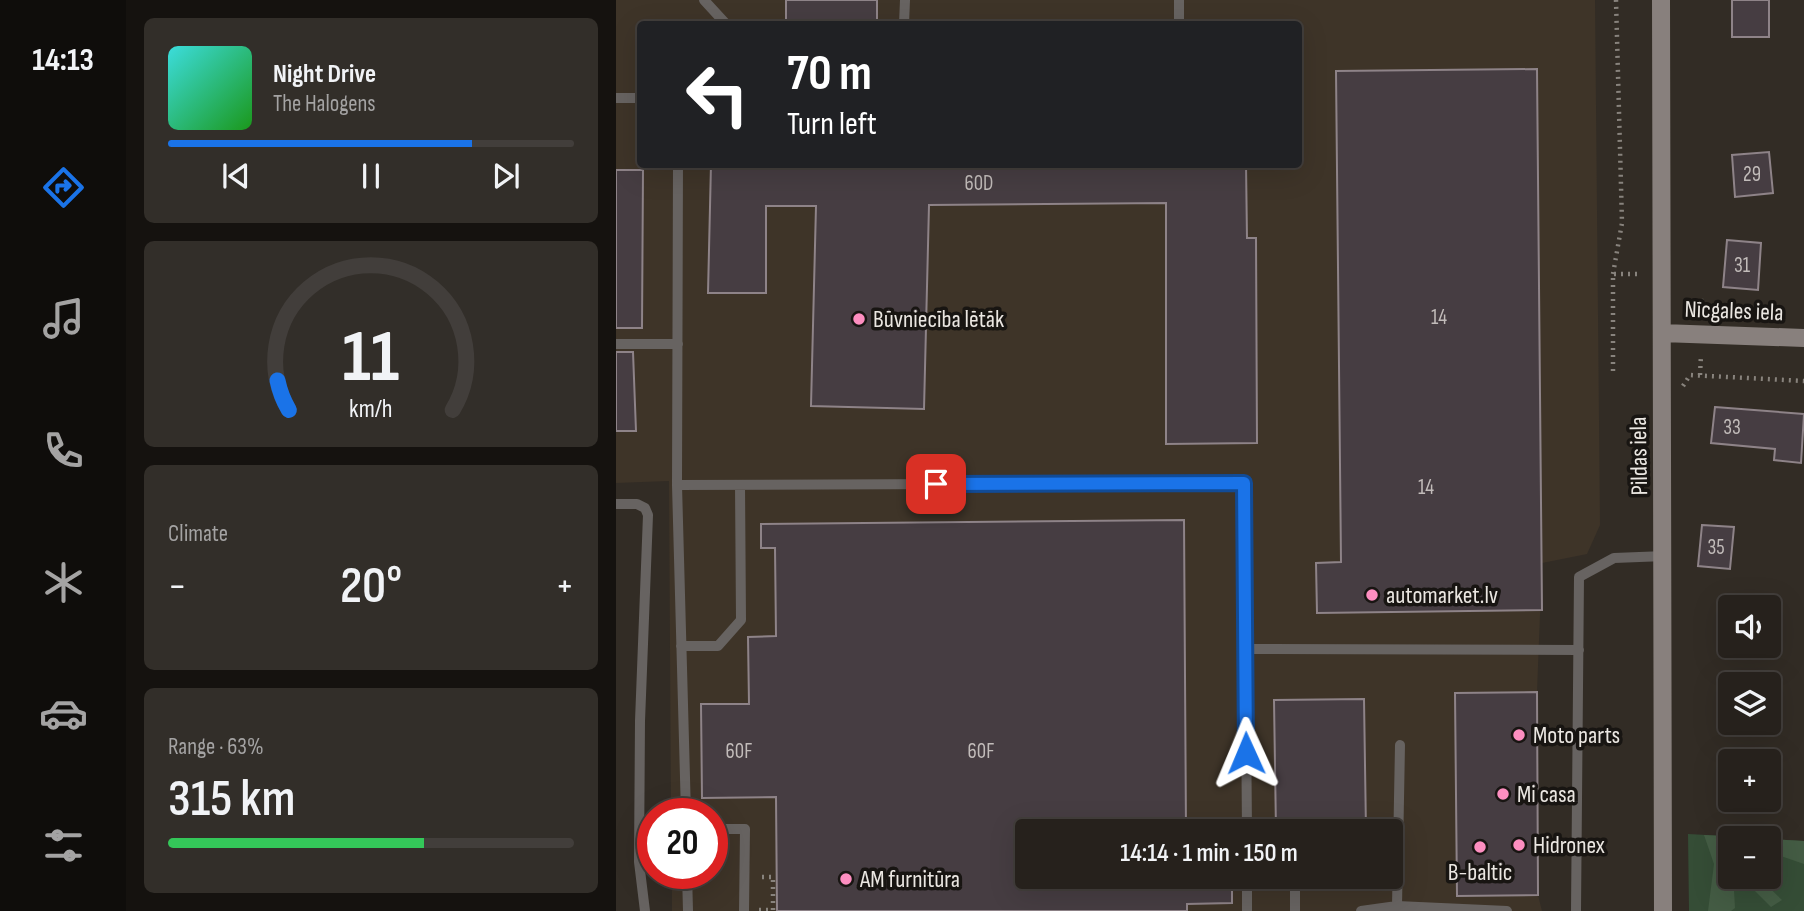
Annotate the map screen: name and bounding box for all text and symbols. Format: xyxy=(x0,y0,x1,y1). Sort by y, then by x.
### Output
text: 14:13 xyxy=(32,41,94,80)
text: 70 m xyxy=(787,45,872,104)
icon: left xyxy=(672,49,763,140)
text: Night Drive xyxy=(273,59,376,90)
text: The Halogens xyxy=(273,90,376,118)
text: Turn left xyxy=(787,105,877,144)
icon: previous xyxy=(217,157,255,195)
icon: pause xyxy=(352,157,390,195)
icon: next xyxy=(487,157,525,195)
house number: 29 xyxy=(1743,162,1761,187)
icon: directions xyxy=(39,163,88,212)
house number: 60D xyxy=(965,171,993,196)
house number: 31 xyxy=(1734,253,1751,278)
icon: music xyxy=(39,294,88,343)
street label: Nīcgales iela xyxy=(1684,295,1784,327)
place label: Būvniecība lētāk xyxy=(873,305,1004,334)
house number: 14 xyxy=(1431,305,1447,330)
marker: Būvniecība lētāk xyxy=(851,311,867,327)
text: 11 xyxy=(342,314,400,402)
text: km/h xyxy=(349,394,393,425)
house number: 33 xyxy=(1723,415,1741,440)
street label: Pildas iela xyxy=(1624,416,1654,496)
icon: phone xyxy=(39,426,88,475)
pin xyxy=(906,454,966,514)
icon: arrive xyxy=(917,465,955,503)
house number: 14 xyxy=(1418,475,1434,500)
text: Climate xyxy=(168,520,228,548)
house number: 35 xyxy=(1707,535,1725,560)
text: 20° xyxy=(340,555,402,618)
icon: climate xyxy=(39,558,88,607)
text: − xyxy=(168,564,187,609)
text: + xyxy=(555,564,574,609)
place label: automarket.lv xyxy=(1386,581,1498,610)
marker: automarket.lv xyxy=(1364,587,1380,603)
map controls xyxy=(1718,595,1781,889)
button: sound xyxy=(1718,595,1781,658)
button: layers xyxy=(1718,672,1781,735)
icon: car xyxy=(39,689,88,738)
position arrow xyxy=(1209,716,1283,790)
place label: Moto parts xyxy=(1533,721,1620,750)
marker: Moto parts xyxy=(1511,727,1527,743)
text: Range · 63% xyxy=(168,733,264,761)
house number: 60F xyxy=(726,739,752,764)
house number: 60F xyxy=(968,739,994,764)
button: + xyxy=(1718,749,1781,812)
text: 315 km xyxy=(168,768,295,831)
place label: Mi casa xyxy=(1517,780,1576,809)
marker: Mi casa xyxy=(1495,786,1511,802)
speed limit sign: 20 xyxy=(637,798,728,889)
icon: filters xyxy=(39,821,88,870)
button: − xyxy=(1718,826,1781,889)
place label: Hidronex xyxy=(1533,831,1605,860)
marker: Hidronex xyxy=(1511,837,1527,853)
text: 14:14 · 1 min · 150 m xyxy=(1120,838,1298,869)
marker: B-baltic xyxy=(1472,839,1488,855)
place label: B-baltic xyxy=(1448,858,1512,887)
place label: AM furnitūra xyxy=(859,865,960,894)
marker: AM furnitūra xyxy=(838,871,854,887)

